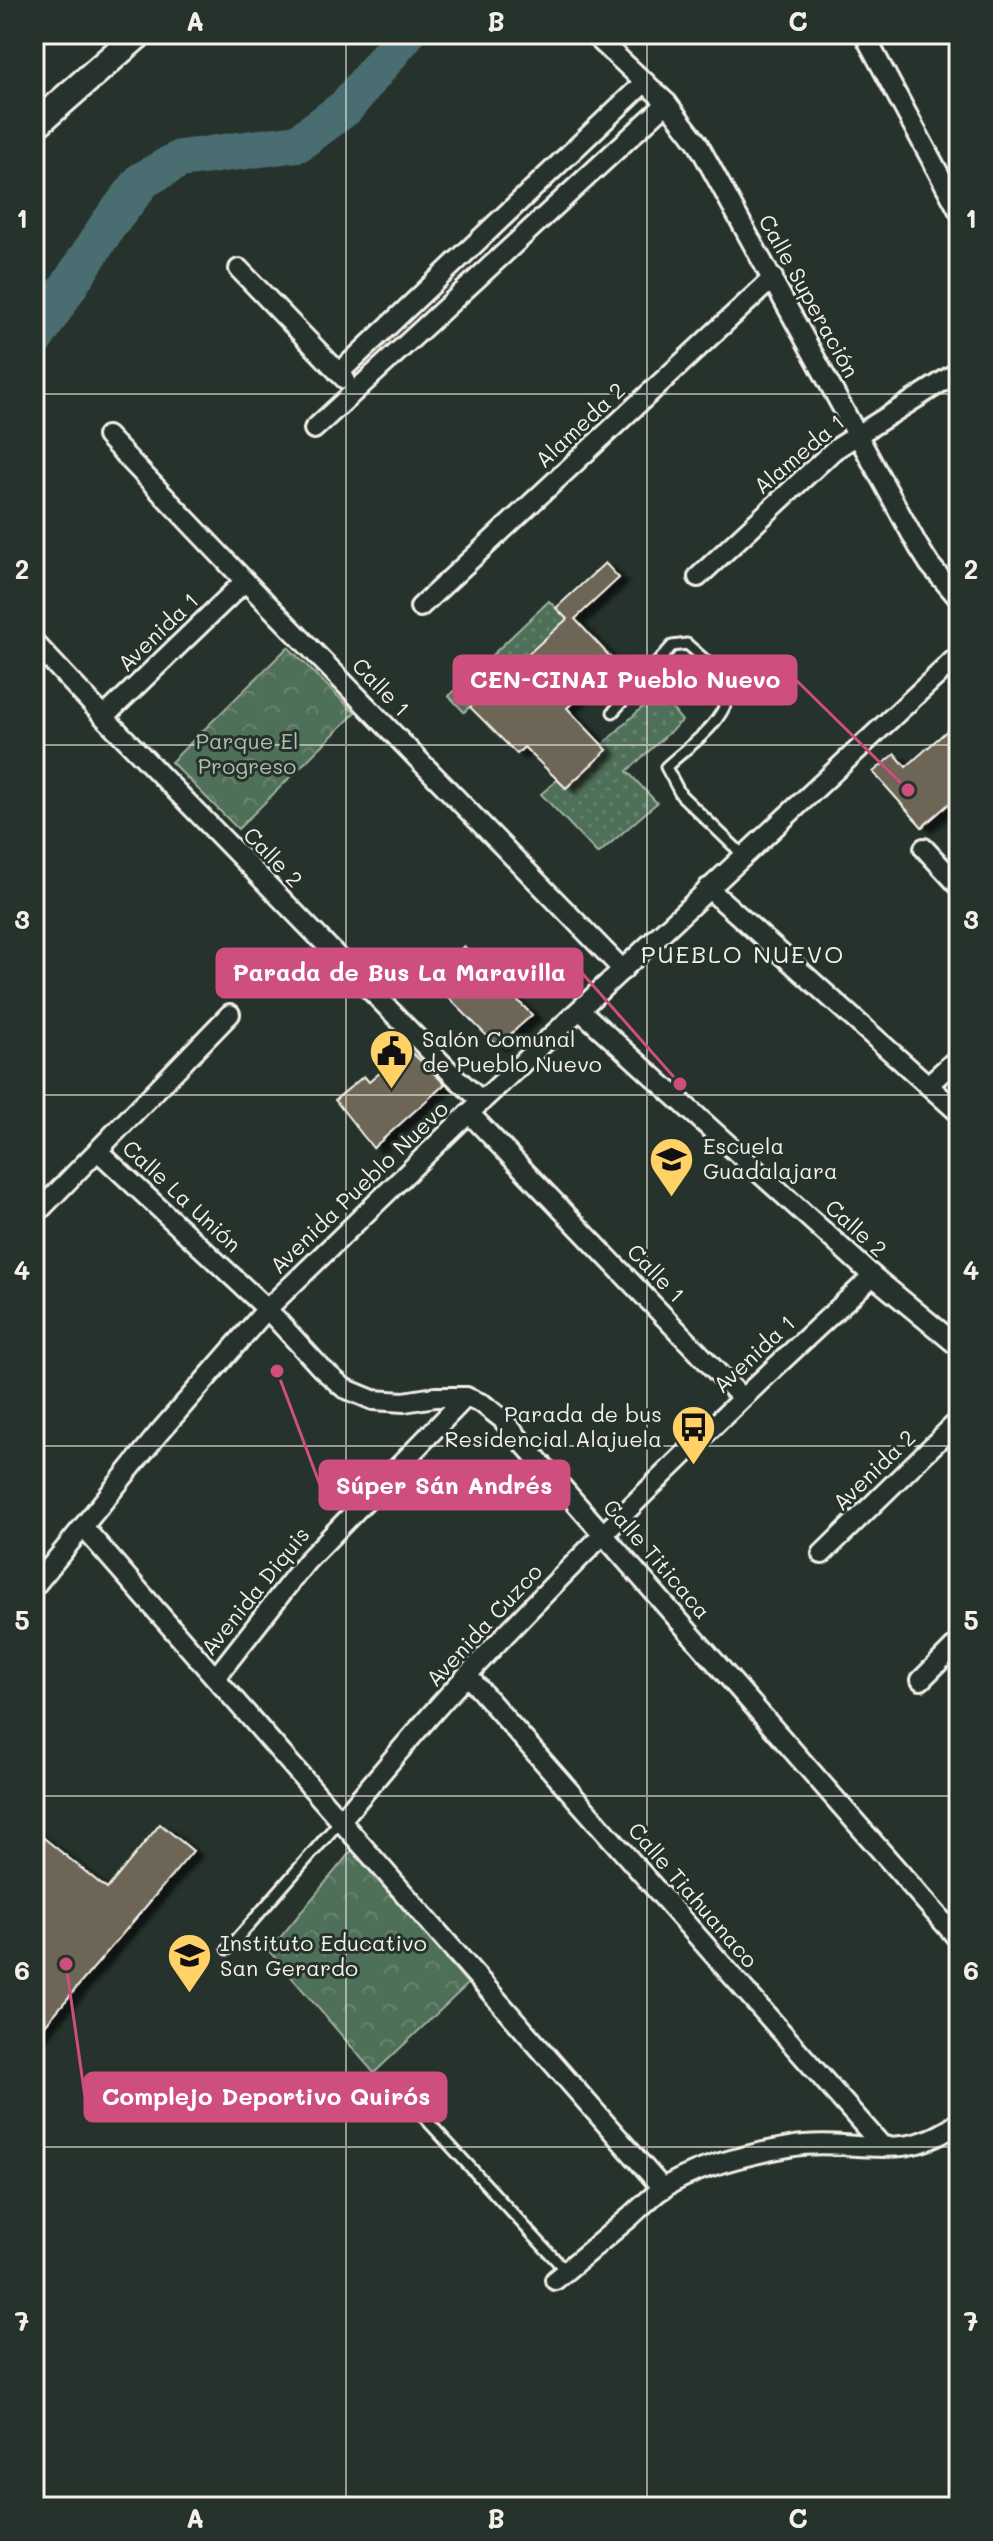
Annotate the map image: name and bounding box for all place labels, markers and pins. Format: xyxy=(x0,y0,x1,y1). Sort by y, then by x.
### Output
callout: CEN-CINAI Pueblo Nuevo xyxy=(454,656,796,704)
callout: Parada de Bus La Maravilla xyxy=(217,949,582,997)
place label: Salón Comunal de Pueblo Nuevo xyxy=(422,1024,602,1078)
public building icon: Salón Comunal de Pueblo Nuevo xyxy=(367,1028,415,1091)
place label: Escuela Guadalajara xyxy=(703,1131,838,1185)
school or university icon: Escuela Guadalajara xyxy=(648,1135,696,1198)
place label: Parada de bus Residencial Alajuela xyxy=(444,1399,662,1453)
bus stop icon: Parada de bus Residencial Alajuela xyxy=(669,1403,717,1466)
callout: Súper Sán Andrés xyxy=(320,1461,569,1509)
place label: Instituto Educativo San Gerardo xyxy=(220,1928,427,1982)
school or university icon: Instituto Educativo San Gerardo xyxy=(165,1932,213,1995)
callout: Complejo Deportivo Quirós xyxy=(85,2073,446,2121)

